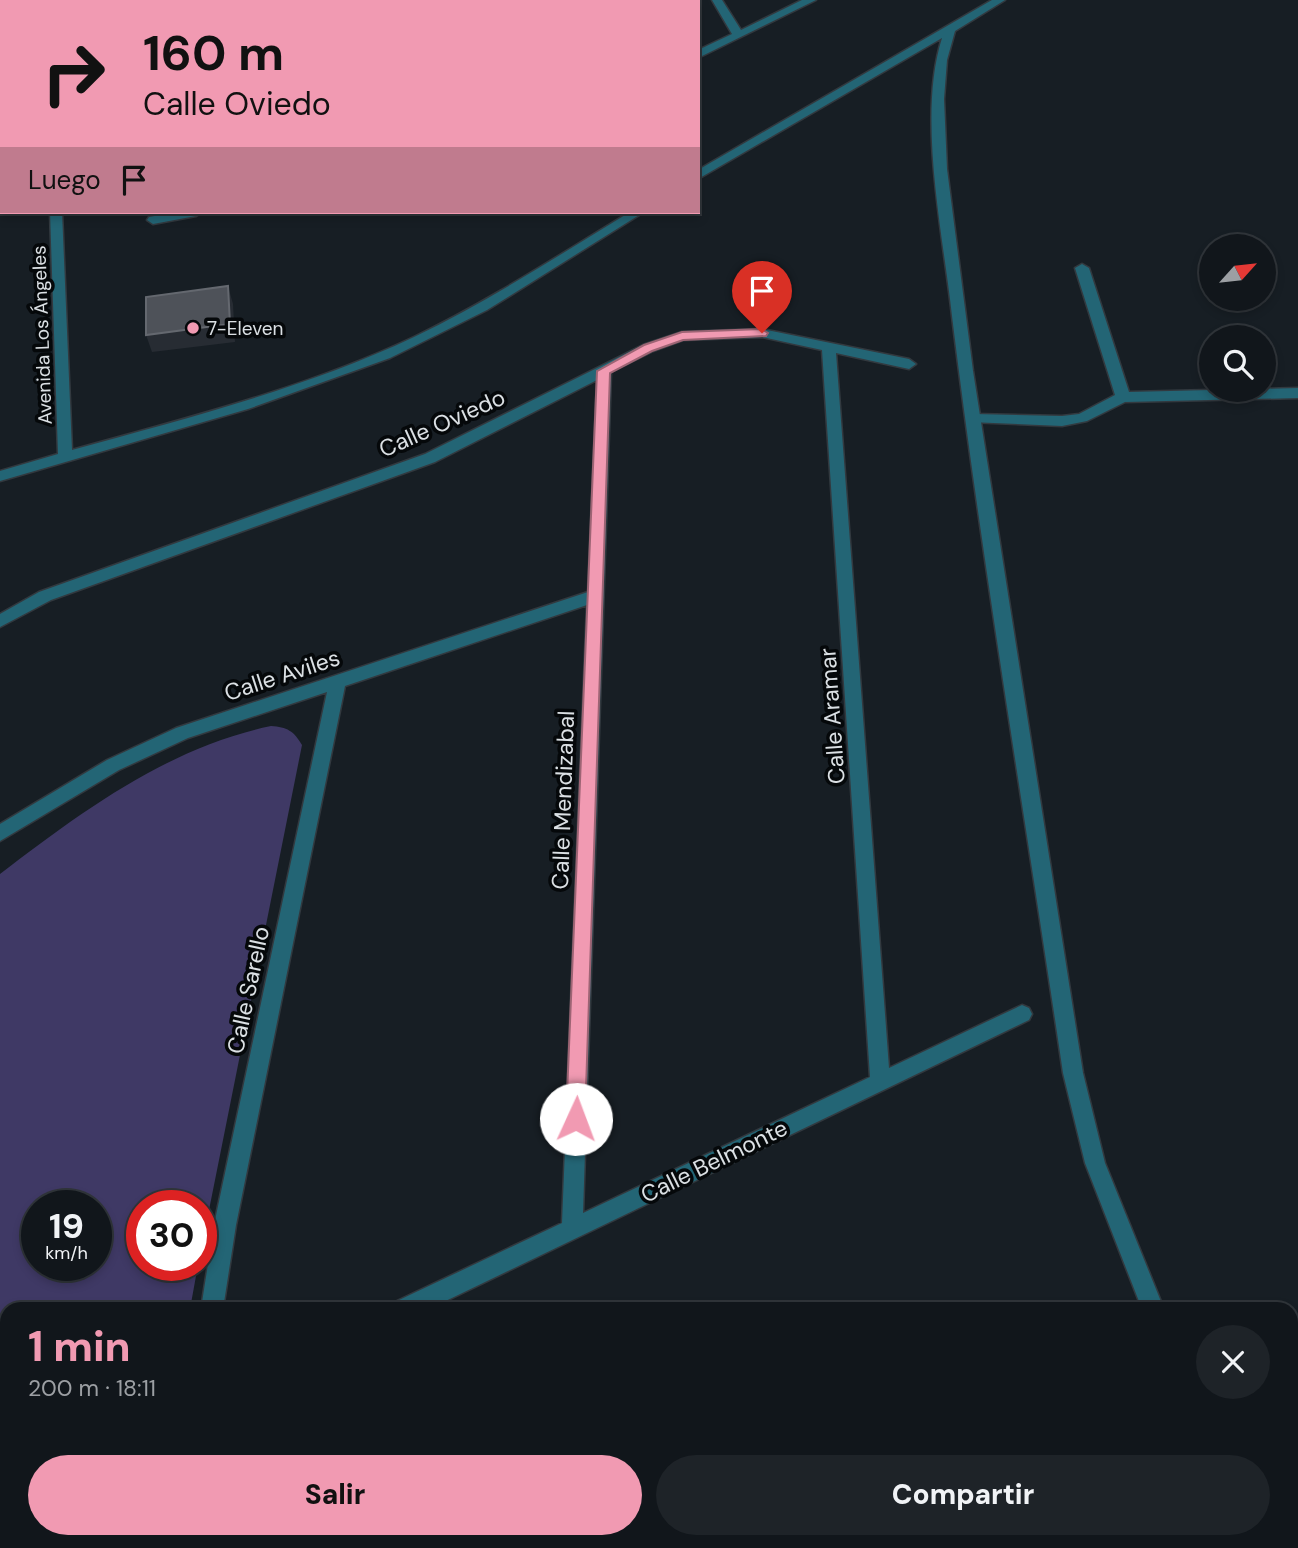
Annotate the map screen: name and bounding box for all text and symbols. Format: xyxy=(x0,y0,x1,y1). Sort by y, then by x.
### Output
text: 160 m xyxy=(143,21,284,85)
icon: right xyxy=(28,28,119,119)
text: Calle Oviedo xyxy=(143,83,331,125)
icon: arrive xyxy=(115,161,153,199)
text: Luego xyxy=(28,163,101,197)
north arrow xyxy=(1199,234,1276,312)
map controls xyxy=(1199,234,1276,402)
street label: Avenida Los Ángeles xyxy=(26,245,58,425)
pin xyxy=(732,261,792,333)
icon: arrive xyxy=(743,272,781,310)
place label: 7-Eleven xyxy=(207,316,283,341)
marker: 7-Eleven xyxy=(185,320,201,336)
button: search xyxy=(1199,325,1276,402)
street label: Calle Oviedo xyxy=(374,382,510,464)
street label: Calle Aviles xyxy=(220,642,344,708)
street label: Calle Aramar xyxy=(812,647,852,785)
street label: Calle Mendizabal xyxy=(545,710,581,890)
street label: Calle Sarello xyxy=(220,924,276,1056)
position arrow xyxy=(539,1082,613,1156)
street label: Calle Belmonte xyxy=(636,1113,792,1209)
speed limit sign: 30 xyxy=(126,1190,217,1281)
text: 19 xyxy=(49,1203,84,1249)
text: km/h xyxy=(45,1241,88,1265)
text: 1 min xyxy=(28,1319,131,1374)
button: close xyxy=(1196,1325,1270,1399)
text: 200 m · 18:11 xyxy=(28,1373,156,1403)
button: Salir xyxy=(28,1455,642,1535)
button: Compartir xyxy=(656,1455,1270,1535)

